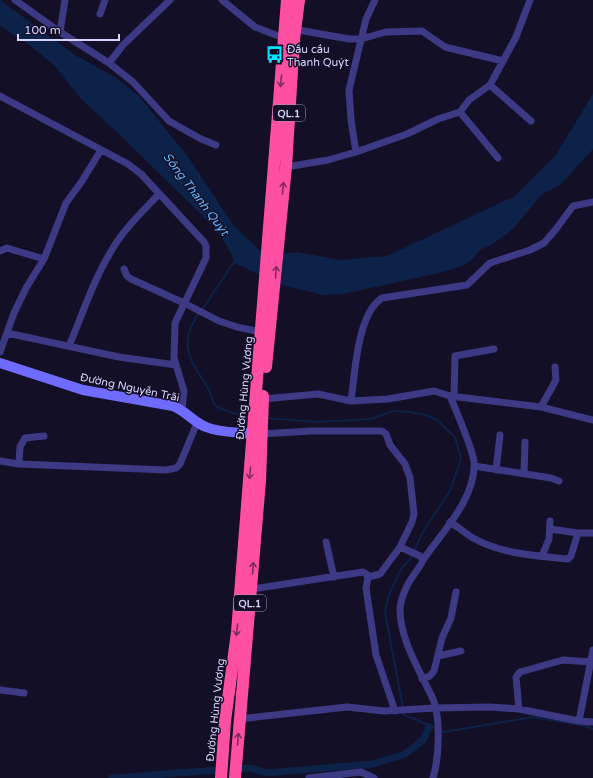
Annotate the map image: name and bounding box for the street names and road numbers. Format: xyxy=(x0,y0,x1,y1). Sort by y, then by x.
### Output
road number: QL.1 xyxy=(273,105,305,121)
street label: Đường Hùng Vương xyxy=(233,336,256,440)
street label: Đường Nguyễn Trãi xyxy=(79,371,181,404)
road number: QL.1 xyxy=(234,595,266,611)
street label: Đường Hùng Vương xyxy=(204,658,227,762)

